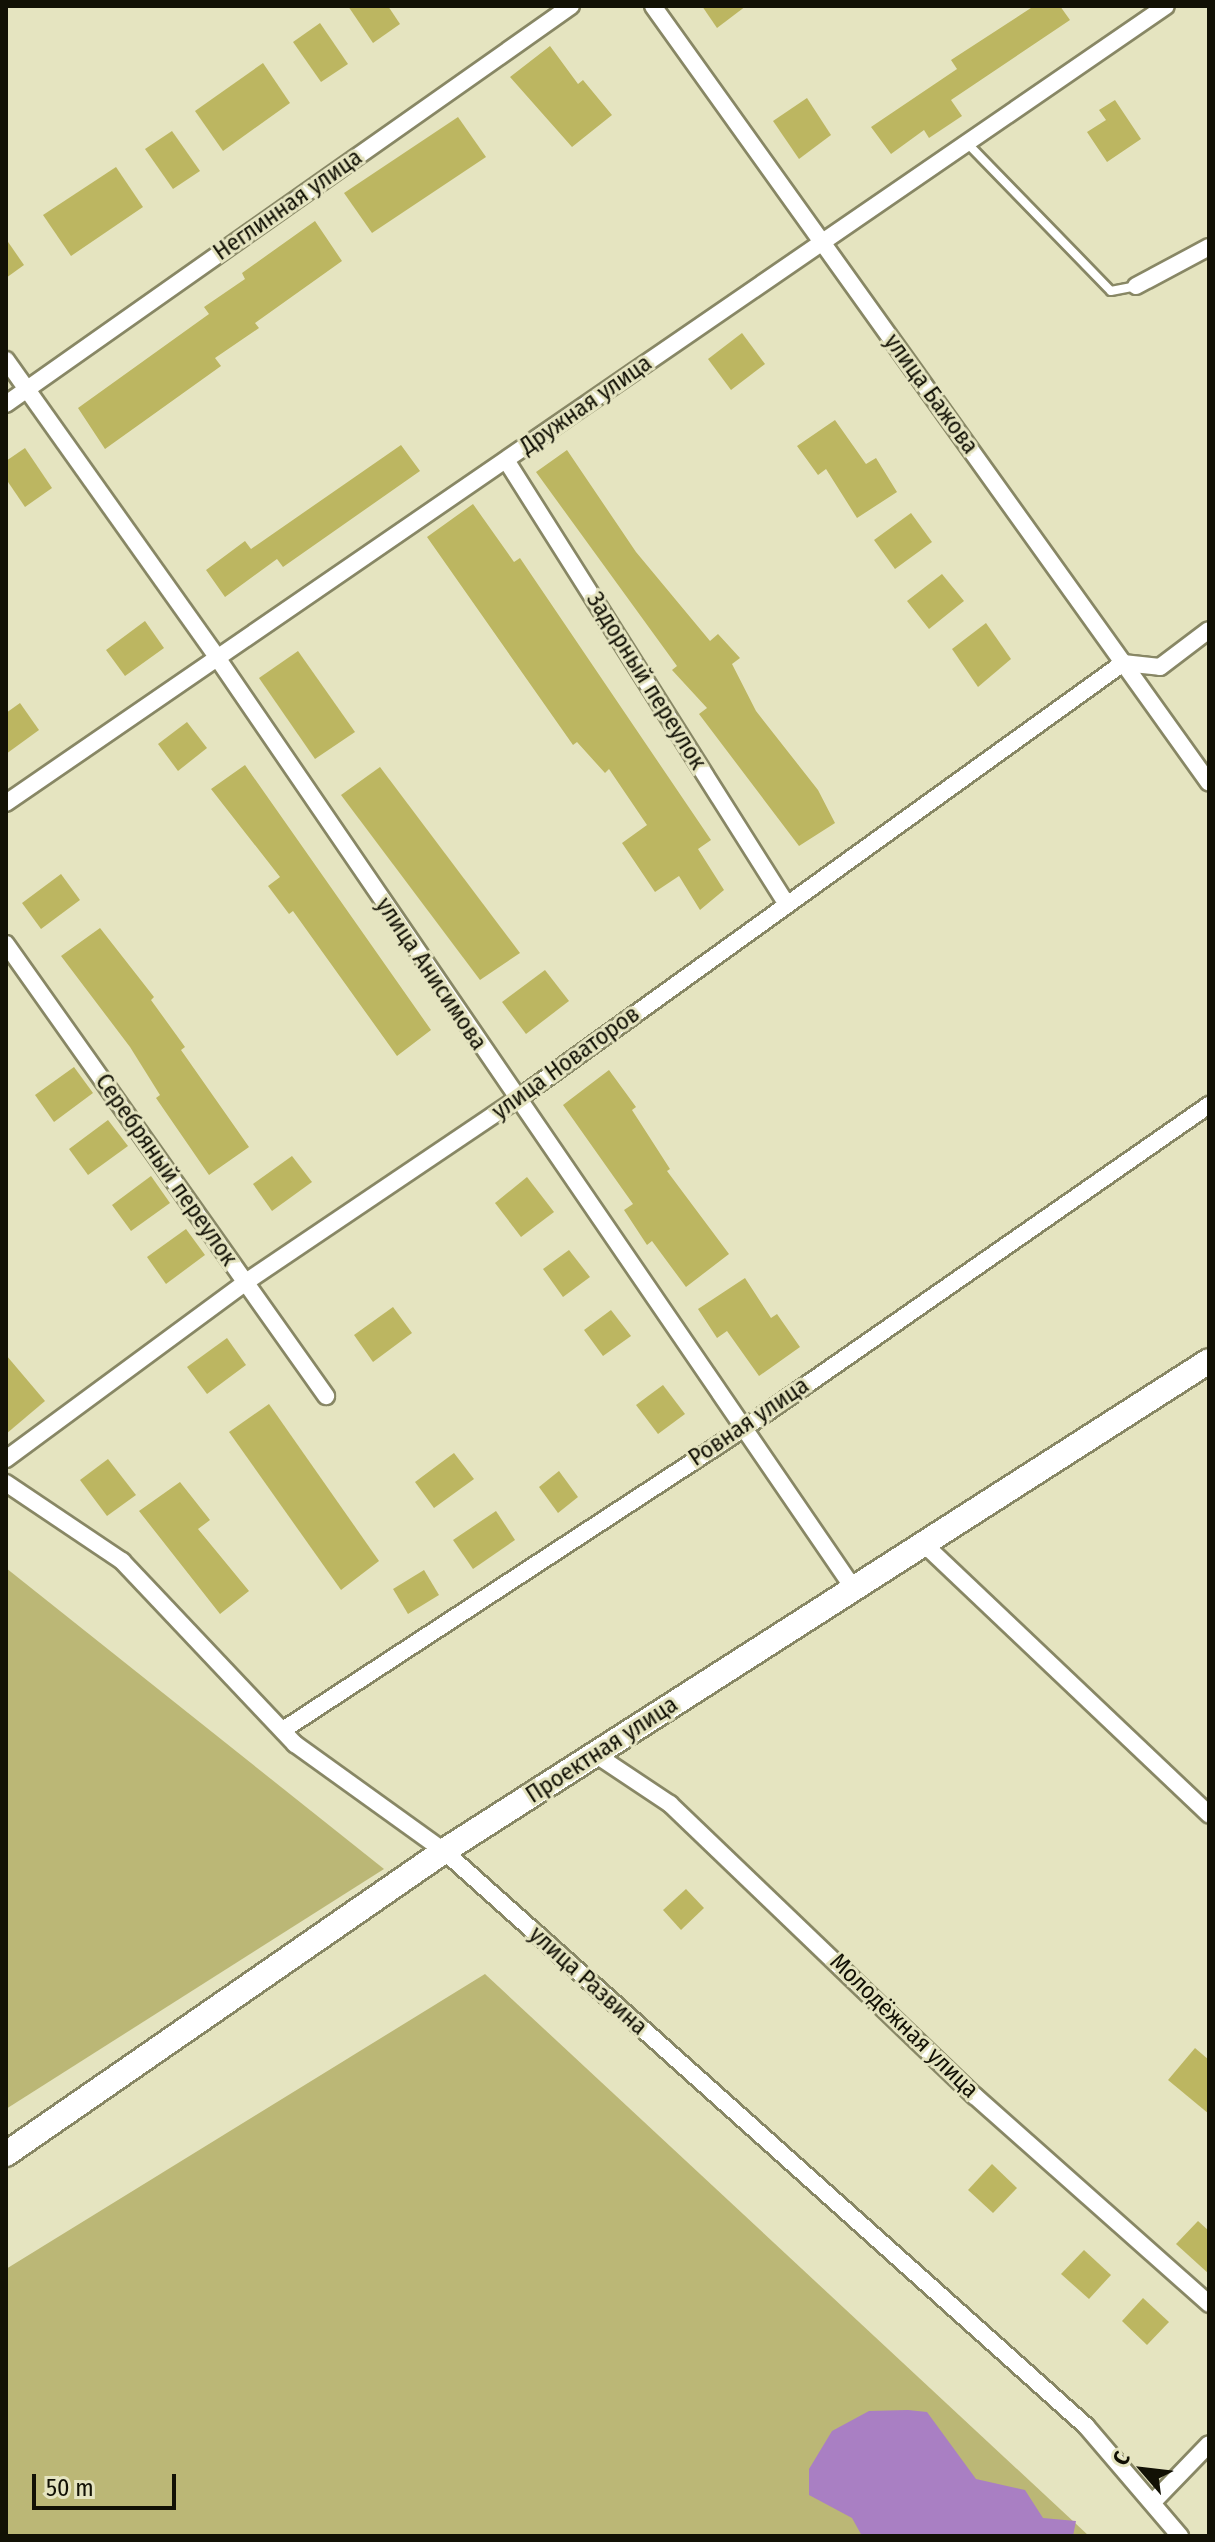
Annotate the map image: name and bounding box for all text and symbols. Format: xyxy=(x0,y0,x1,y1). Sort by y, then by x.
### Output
street label: Неглинная улица xyxy=(208,143,368,267)
street label: улица Бажова xyxy=(878,328,984,460)
street label: Дружная улица xyxy=(515,349,657,461)
street label: Задорный переулок xyxy=(580,587,712,775)
street label: улица Анисимова xyxy=(369,892,493,1056)
street label: улица Новаторов xyxy=(487,1000,645,1126)
street label: Серебряный переулок xyxy=(89,1068,243,1272)
street label: Ровная улица xyxy=(683,1371,815,1473)
street label: Проектная улица xyxy=(521,1690,683,1810)
street label: улица Развина xyxy=(523,1920,653,2042)
street label: Молодёжная улица xyxy=(824,1948,984,2104)
north arrow xyxy=(1103,2430,1183,2510)
text: С xyxy=(1107,2447,1136,2470)
scale bar xyxy=(36,2458,180,2508)
text: 50 m xyxy=(46,2474,94,2502)

